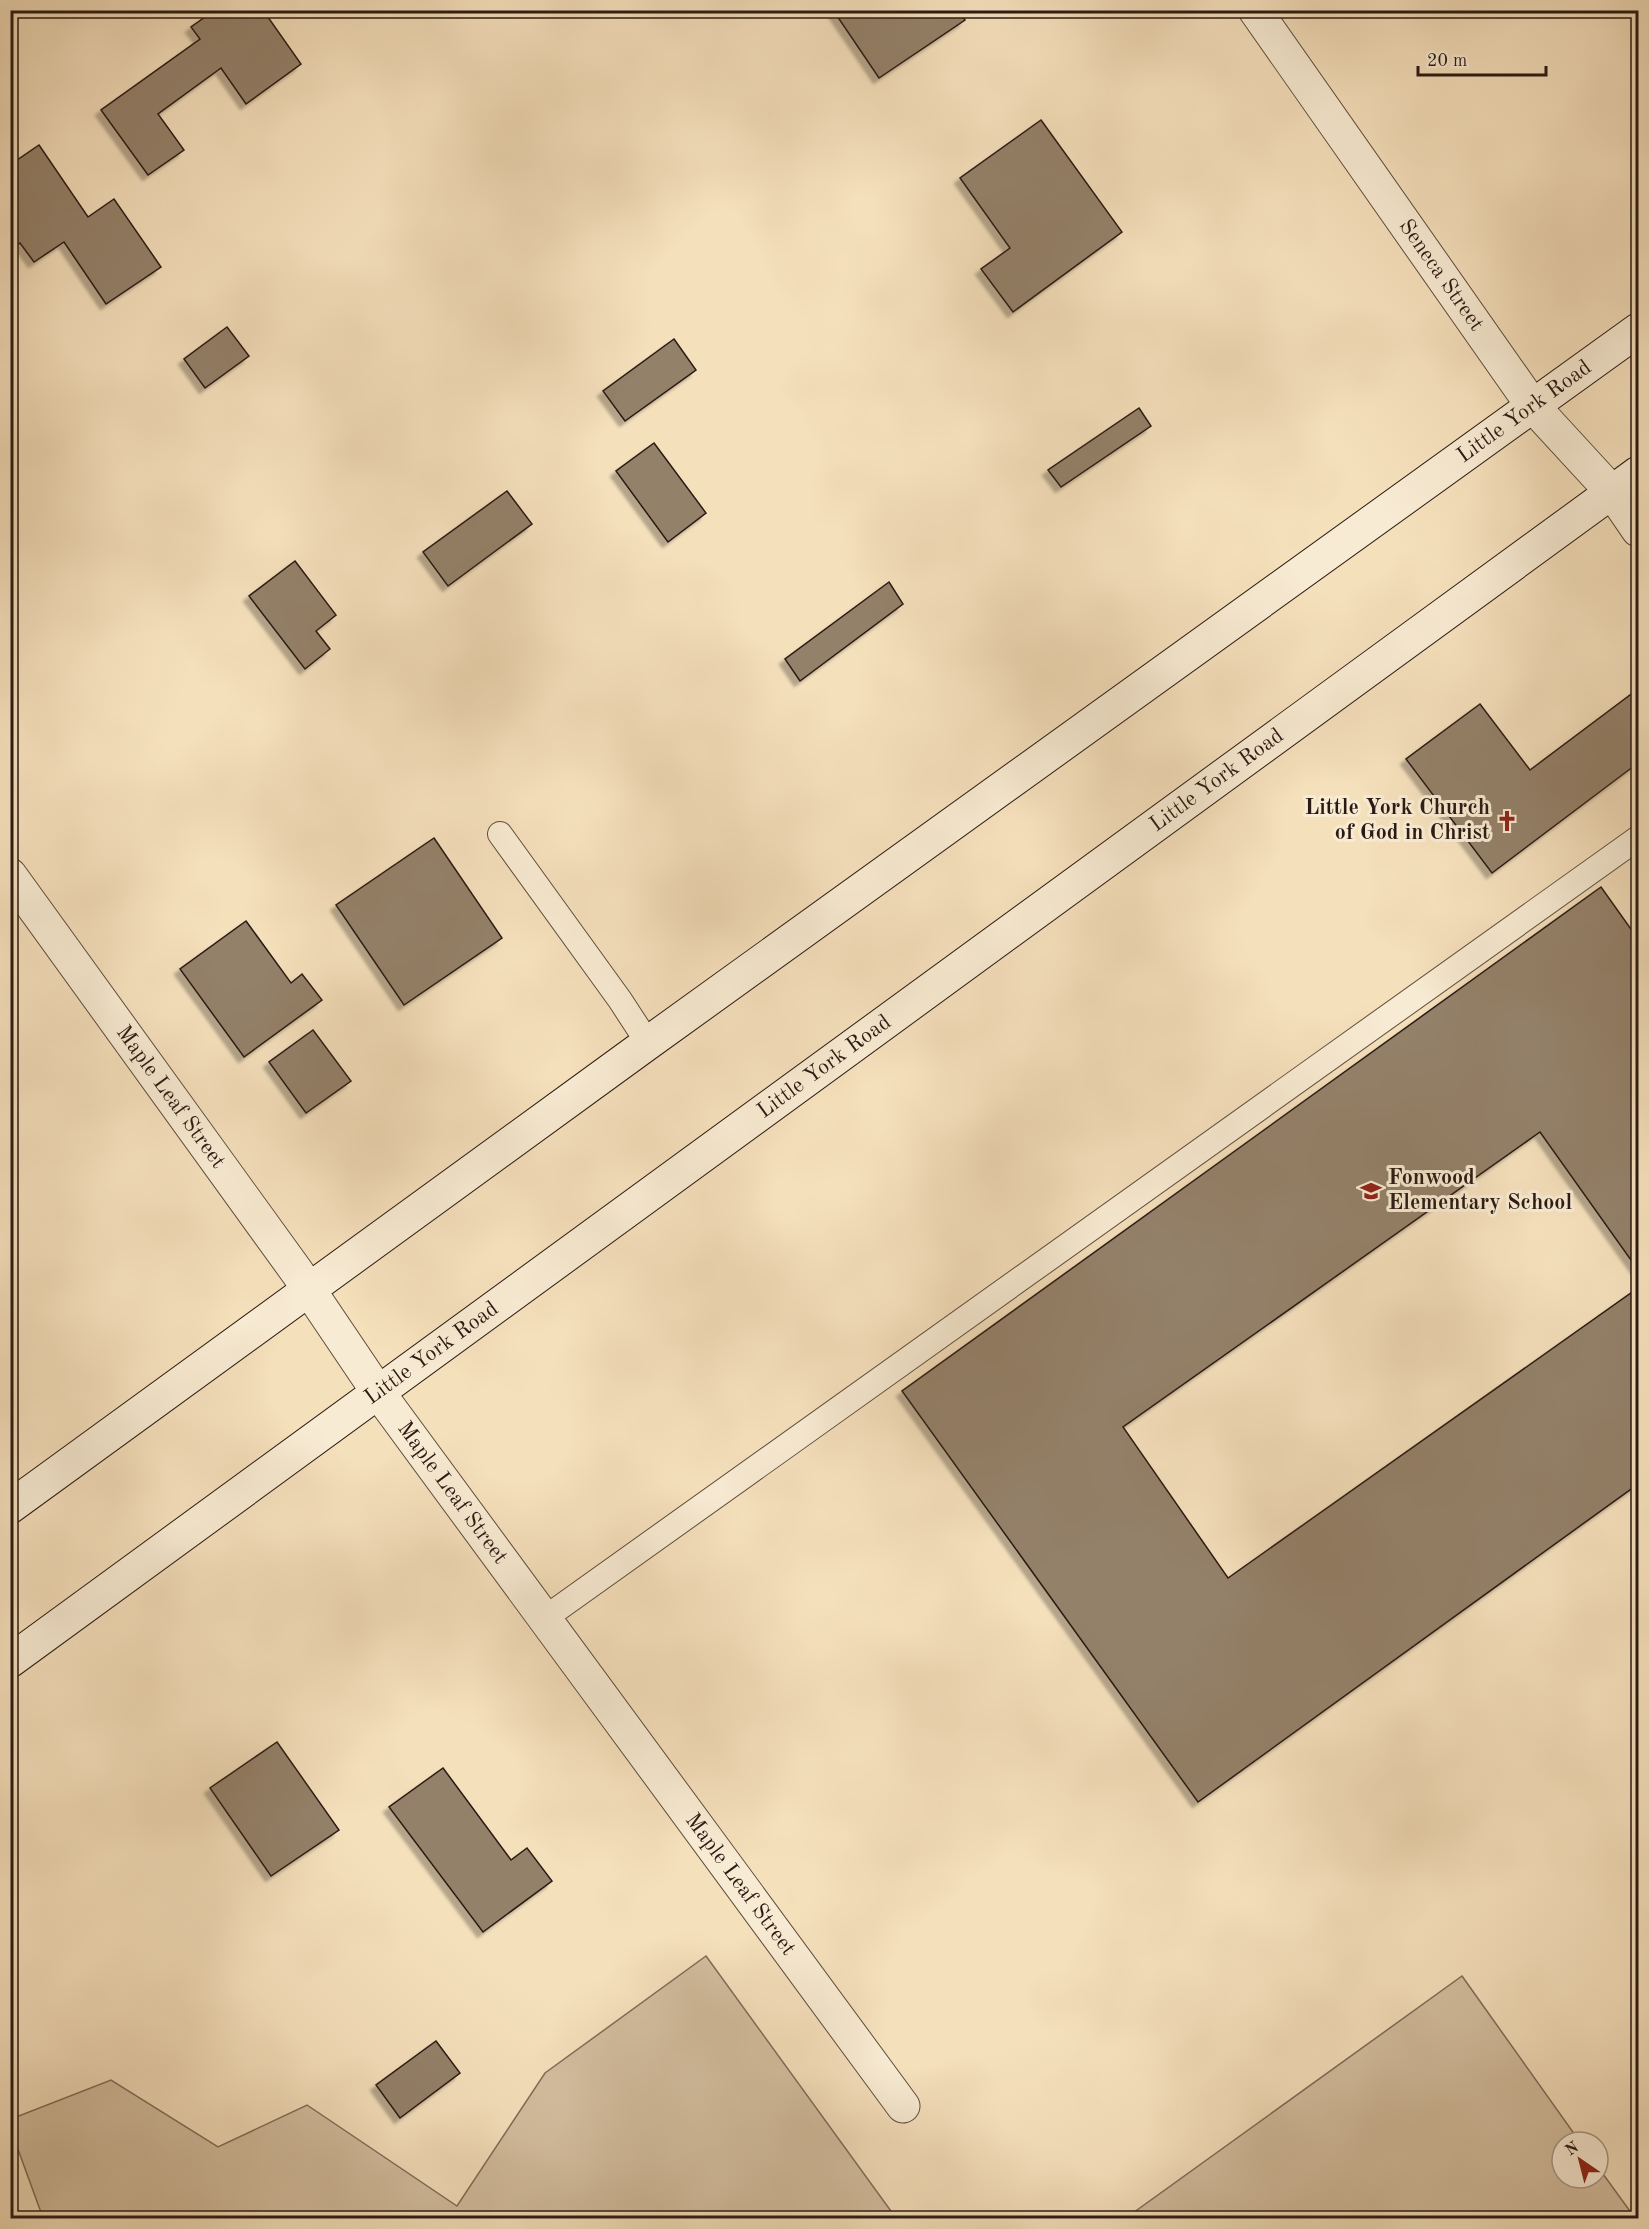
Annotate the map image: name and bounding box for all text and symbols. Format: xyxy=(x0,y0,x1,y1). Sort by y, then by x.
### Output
scale bar xyxy=(1418,39,1546,77)
text: 20 m xyxy=(1427,52,1467,70)
street label: Seneca Street xyxy=(1394,215,1488,335)
street label: Little York Road xyxy=(1453,356,1596,467)
street label: Little York Road xyxy=(1146,724,1288,836)
place label: Little York Church of God in Christ xyxy=(1305,797,1490,844)
church icon: Little York Church of God in Christ xyxy=(1495,809,1519,833)
street label: Little York Road xyxy=(753,1011,895,1123)
street label: Maple Leaf Street xyxy=(112,1022,229,1173)
place label: Fonwood Elementary School xyxy=(1388,1167,1572,1214)
school or university icon: Fonwood Elementary School xyxy=(1359,1179,1383,1203)
street label: Little York Road xyxy=(361,1297,503,1409)
street label: Maple Leaf Street xyxy=(393,1418,512,1568)
street label: Maple Leaf Street xyxy=(681,1809,800,1960)
north arrow xyxy=(1550,2130,1610,2190)
text: N xyxy=(1563,2139,1583,2159)

